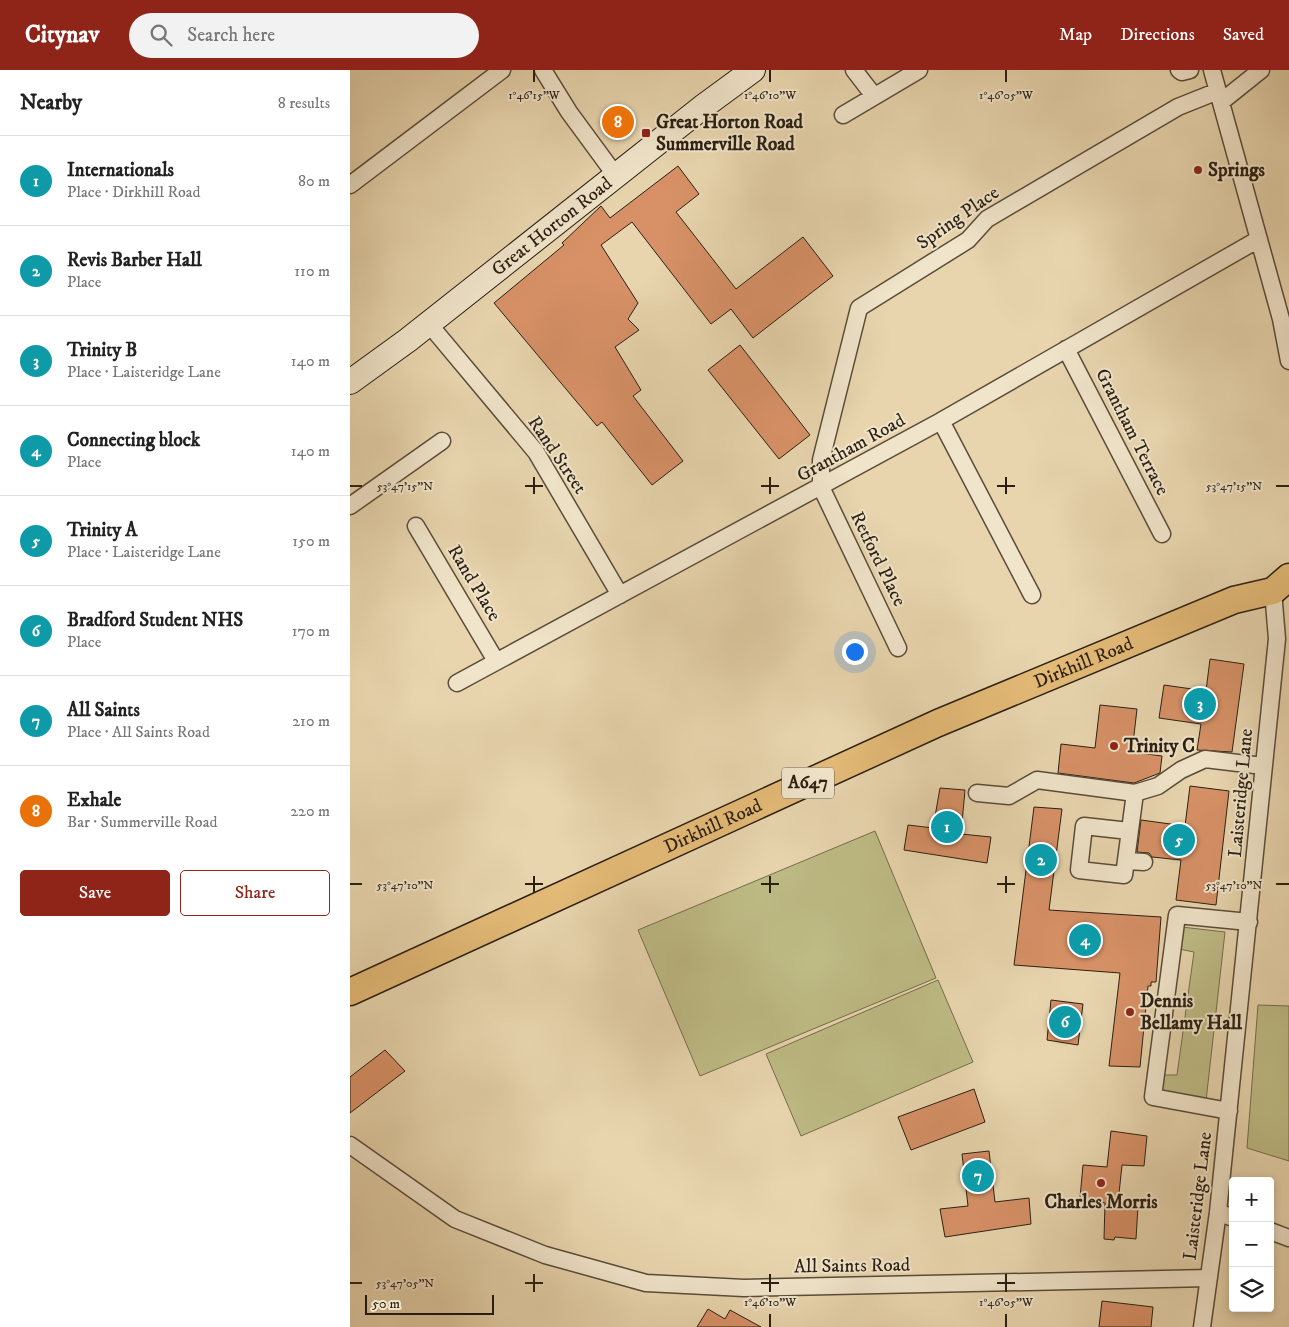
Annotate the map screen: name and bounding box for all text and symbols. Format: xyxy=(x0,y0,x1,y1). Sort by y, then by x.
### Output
search box xyxy=(129,13,479,58)
text: Citynav xyxy=(25,20,99,50)
icon: search xyxy=(147,21,175,49)
text: Search here xyxy=(187,24,275,47)
text: Map xyxy=(1059,24,1092,46)
text: Directions xyxy=(1120,24,1195,46)
text: Saved xyxy=(1223,24,1264,46)
text: 1°46'15"W xyxy=(508,88,561,103)
text: 1°46'10"W xyxy=(744,88,797,103)
text: 1°46'05"W xyxy=(979,88,1034,103)
text: Nearby xyxy=(20,90,82,116)
text: 8 results xyxy=(278,93,330,113)
pin: 8 xyxy=(602,103,634,141)
place label: Great Horton Road Summerville Road xyxy=(656,111,804,156)
marker: Great Horton Road Summerville Road xyxy=(640,127,652,139)
text: Internationals xyxy=(67,159,174,182)
place label: Springs xyxy=(1208,159,1266,182)
marker: Springs xyxy=(1192,164,1204,176)
text: 1 xyxy=(33,171,39,191)
text: 80 m xyxy=(298,171,330,191)
street label: Great Horton Road xyxy=(487,171,617,281)
street label: Spring Place xyxy=(912,181,1004,255)
text: Place · Dirkhill Road xyxy=(67,182,201,202)
text: Revis Barber Hall xyxy=(67,249,202,272)
text: 2 xyxy=(32,261,40,281)
text: 110 m xyxy=(294,261,330,281)
text: Place xyxy=(67,272,101,292)
text: Trinity B xyxy=(67,339,137,362)
text: 3 xyxy=(33,351,39,371)
text: 140 m xyxy=(291,351,330,371)
text: Place · Laisteridge Lane xyxy=(67,362,221,382)
street label: Grantham Terrace xyxy=(1090,365,1174,499)
street label: Grantham Road xyxy=(793,409,910,487)
street label: Rand Street xyxy=(523,412,591,498)
text: Connecting block xyxy=(67,429,200,452)
text: 4 xyxy=(31,441,41,461)
text: 140 m xyxy=(291,441,330,461)
text: Place xyxy=(67,452,101,472)
text: 53°47'15"N xyxy=(377,479,433,494)
text: 53°47'15"N xyxy=(1206,479,1262,494)
street label: Retford Place xyxy=(845,508,911,610)
text: Trinity A xyxy=(67,519,137,542)
text: 5 xyxy=(32,531,40,551)
text: 150 m xyxy=(292,531,330,551)
street label: Rand Place xyxy=(442,541,506,625)
text: Place · Laisteridge Lane xyxy=(67,542,221,562)
text: Bradford Student NHS xyxy=(67,609,243,632)
text: 6 xyxy=(32,621,40,641)
text: 170 m xyxy=(292,621,330,641)
text: Place xyxy=(67,632,101,652)
street label: Dirkhill Road xyxy=(1030,632,1137,693)
your location xyxy=(842,639,868,665)
pin: 3 xyxy=(1184,685,1216,723)
text: All Saints xyxy=(67,699,140,722)
text: 7 xyxy=(32,711,40,731)
text: 210 m xyxy=(292,711,330,731)
text: Place · All Saints Road xyxy=(67,722,210,742)
street label: Laisteridge Lane xyxy=(1224,728,1258,858)
place label: Trinity C xyxy=(1123,735,1195,758)
marker: Trinity C xyxy=(1108,740,1120,752)
road number: A647 xyxy=(782,768,834,798)
text: Exhale xyxy=(67,789,121,812)
street label: Dirkhill Road xyxy=(660,793,766,858)
text: 8 xyxy=(32,801,40,821)
text: 220 m xyxy=(290,801,330,821)
pin: 1 xyxy=(931,808,963,846)
text: Bar · Summerville Road xyxy=(67,812,217,832)
pin: 5 xyxy=(1163,821,1195,859)
pin: 2 xyxy=(1025,841,1057,879)
button: Save xyxy=(20,870,170,916)
button: Share xyxy=(180,870,330,916)
text: 53°47'10"N xyxy=(377,878,434,893)
text: 53°47'10"N xyxy=(1206,878,1263,893)
pin: 4 xyxy=(1069,921,1101,959)
place label: Dennis Bellamy Hall xyxy=(1140,990,1242,1035)
pin: 6 xyxy=(1049,1003,1081,1041)
marker: Dennis Bellamy Hall xyxy=(1124,1006,1136,1018)
street label: Laisteridge Lane xyxy=(1179,1130,1217,1261)
pin: 7 xyxy=(962,1157,994,1195)
marker: Charles Morris xyxy=(1095,1177,1107,1189)
map controls xyxy=(1229,1177,1274,1312)
button: + xyxy=(1229,1177,1274,1222)
place label: Charles Morris xyxy=(1044,1191,1158,1214)
button: − xyxy=(1229,1222,1274,1267)
street label: All Saints Road xyxy=(794,1253,911,1279)
button: layers xyxy=(1229,1267,1274,1312)
text: 53°47'05"N xyxy=(376,1276,434,1291)
scale bar xyxy=(365,1292,494,1315)
text: 50 m xyxy=(372,1295,400,1313)
text: 1°46'10"W xyxy=(744,1295,797,1310)
text: 1°46'05"W xyxy=(979,1295,1034,1310)

